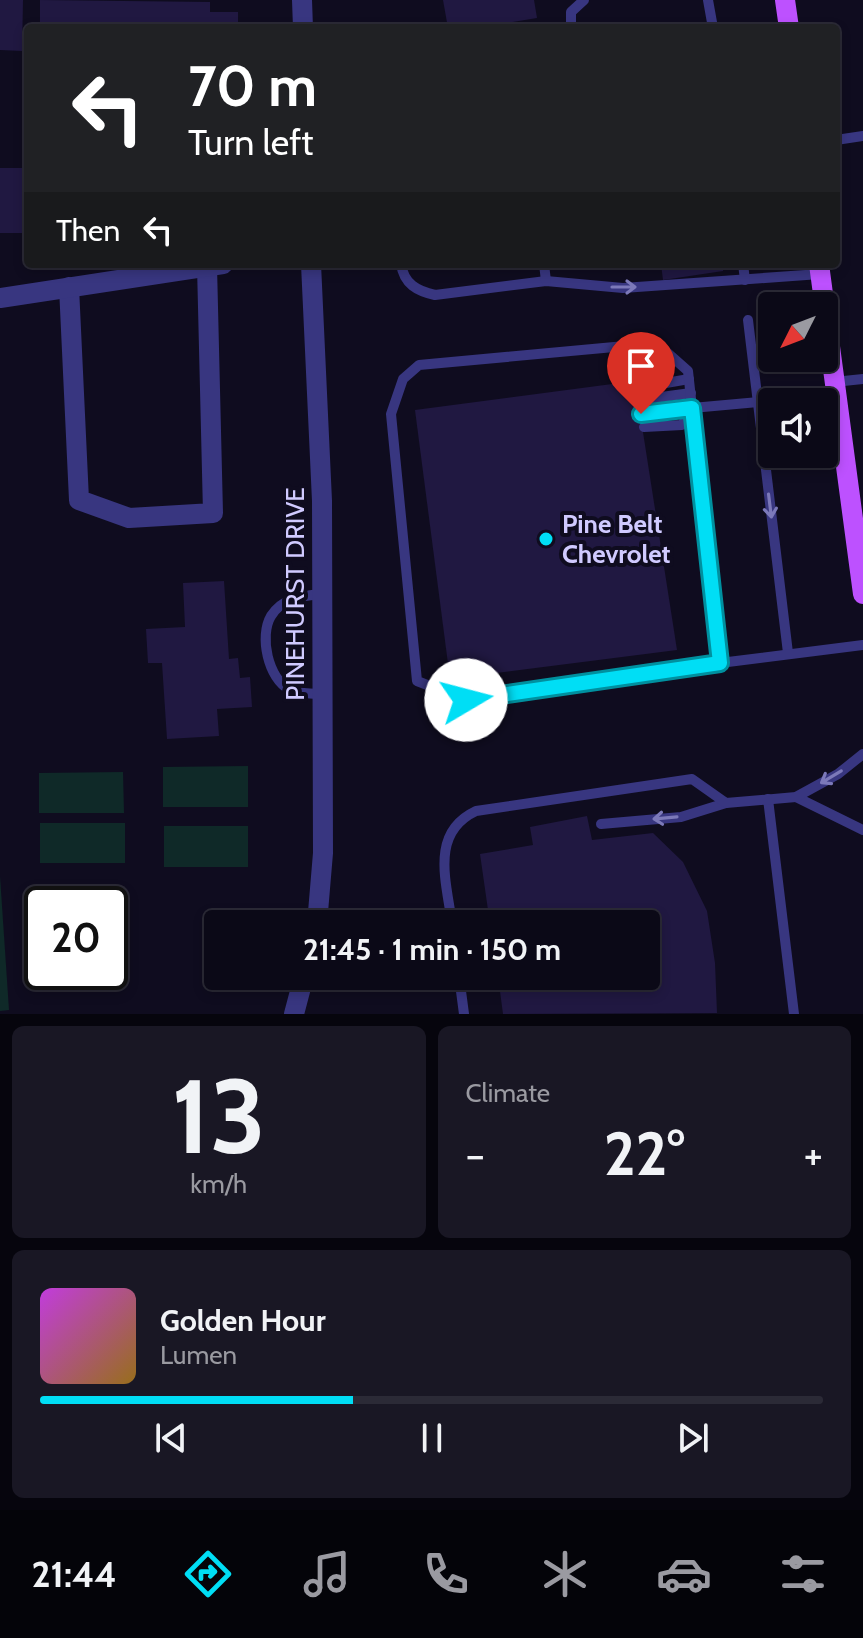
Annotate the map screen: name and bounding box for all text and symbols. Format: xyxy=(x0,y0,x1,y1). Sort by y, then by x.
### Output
text: 70 m xyxy=(188,52,317,120)
icon: left xyxy=(56,56,160,160)
text: Turn left xyxy=(188,120,313,164)
icon: left xyxy=(136,208,180,252)
text: Then xyxy=(56,212,120,249)
one-way arrow xyxy=(610,279,637,295)
north arrow xyxy=(758,292,838,372)
map controls xyxy=(758,292,838,468)
pin xyxy=(607,332,675,414)
icon: arrive xyxy=(619,344,663,388)
button: sound xyxy=(758,388,838,468)
street label: PINEHURST DRIVE xyxy=(279,487,311,701)
one-way arrow xyxy=(762,492,777,519)
place label: Pine Belt Chevrolet xyxy=(562,508,671,570)
marker: Pine Belt Chevrolet xyxy=(537,530,555,548)
position arrow xyxy=(424,658,508,742)
one-way arrow xyxy=(820,769,843,785)
one-way arrow xyxy=(652,811,679,826)
speed limit sign: 20 xyxy=(24,886,128,990)
text: 21:45 · 1 min · 150 m xyxy=(303,931,561,968)
text: 13 xyxy=(172,1053,266,1179)
text: Climate xyxy=(466,1077,550,1109)
text: 22° xyxy=(604,1117,685,1190)
text: − xyxy=(466,1128,485,1181)
text: + xyxy=(804,1128,823,1181)
text: km/h xyxy=(190,1168,247,1200)
text: Golden Hour xyxy=(160,1302,326,1339)
text: Lumen xyxy=(160,1339,237,1371)
icon: previous xyxy=(149,1416,193,1460)
icon: pause xyxy=(410,1416,454,1460)
icon: next xyxy=(671,1416,715,1460)
icon: directions xyxy=(180,1546,236,1602)
icon: music xyxy=(299,1546,355,1602)
icon: phone xyxy=(418,1546,474,1602)
icon: climate xyxy=(537,1546,593,1602)
icon: car xyxy=(656,1546,712,1602)
icon: filters xyxy=(775,1546,831,1602)
text: 21:44 xyxy=(32,1552,117,1596)

